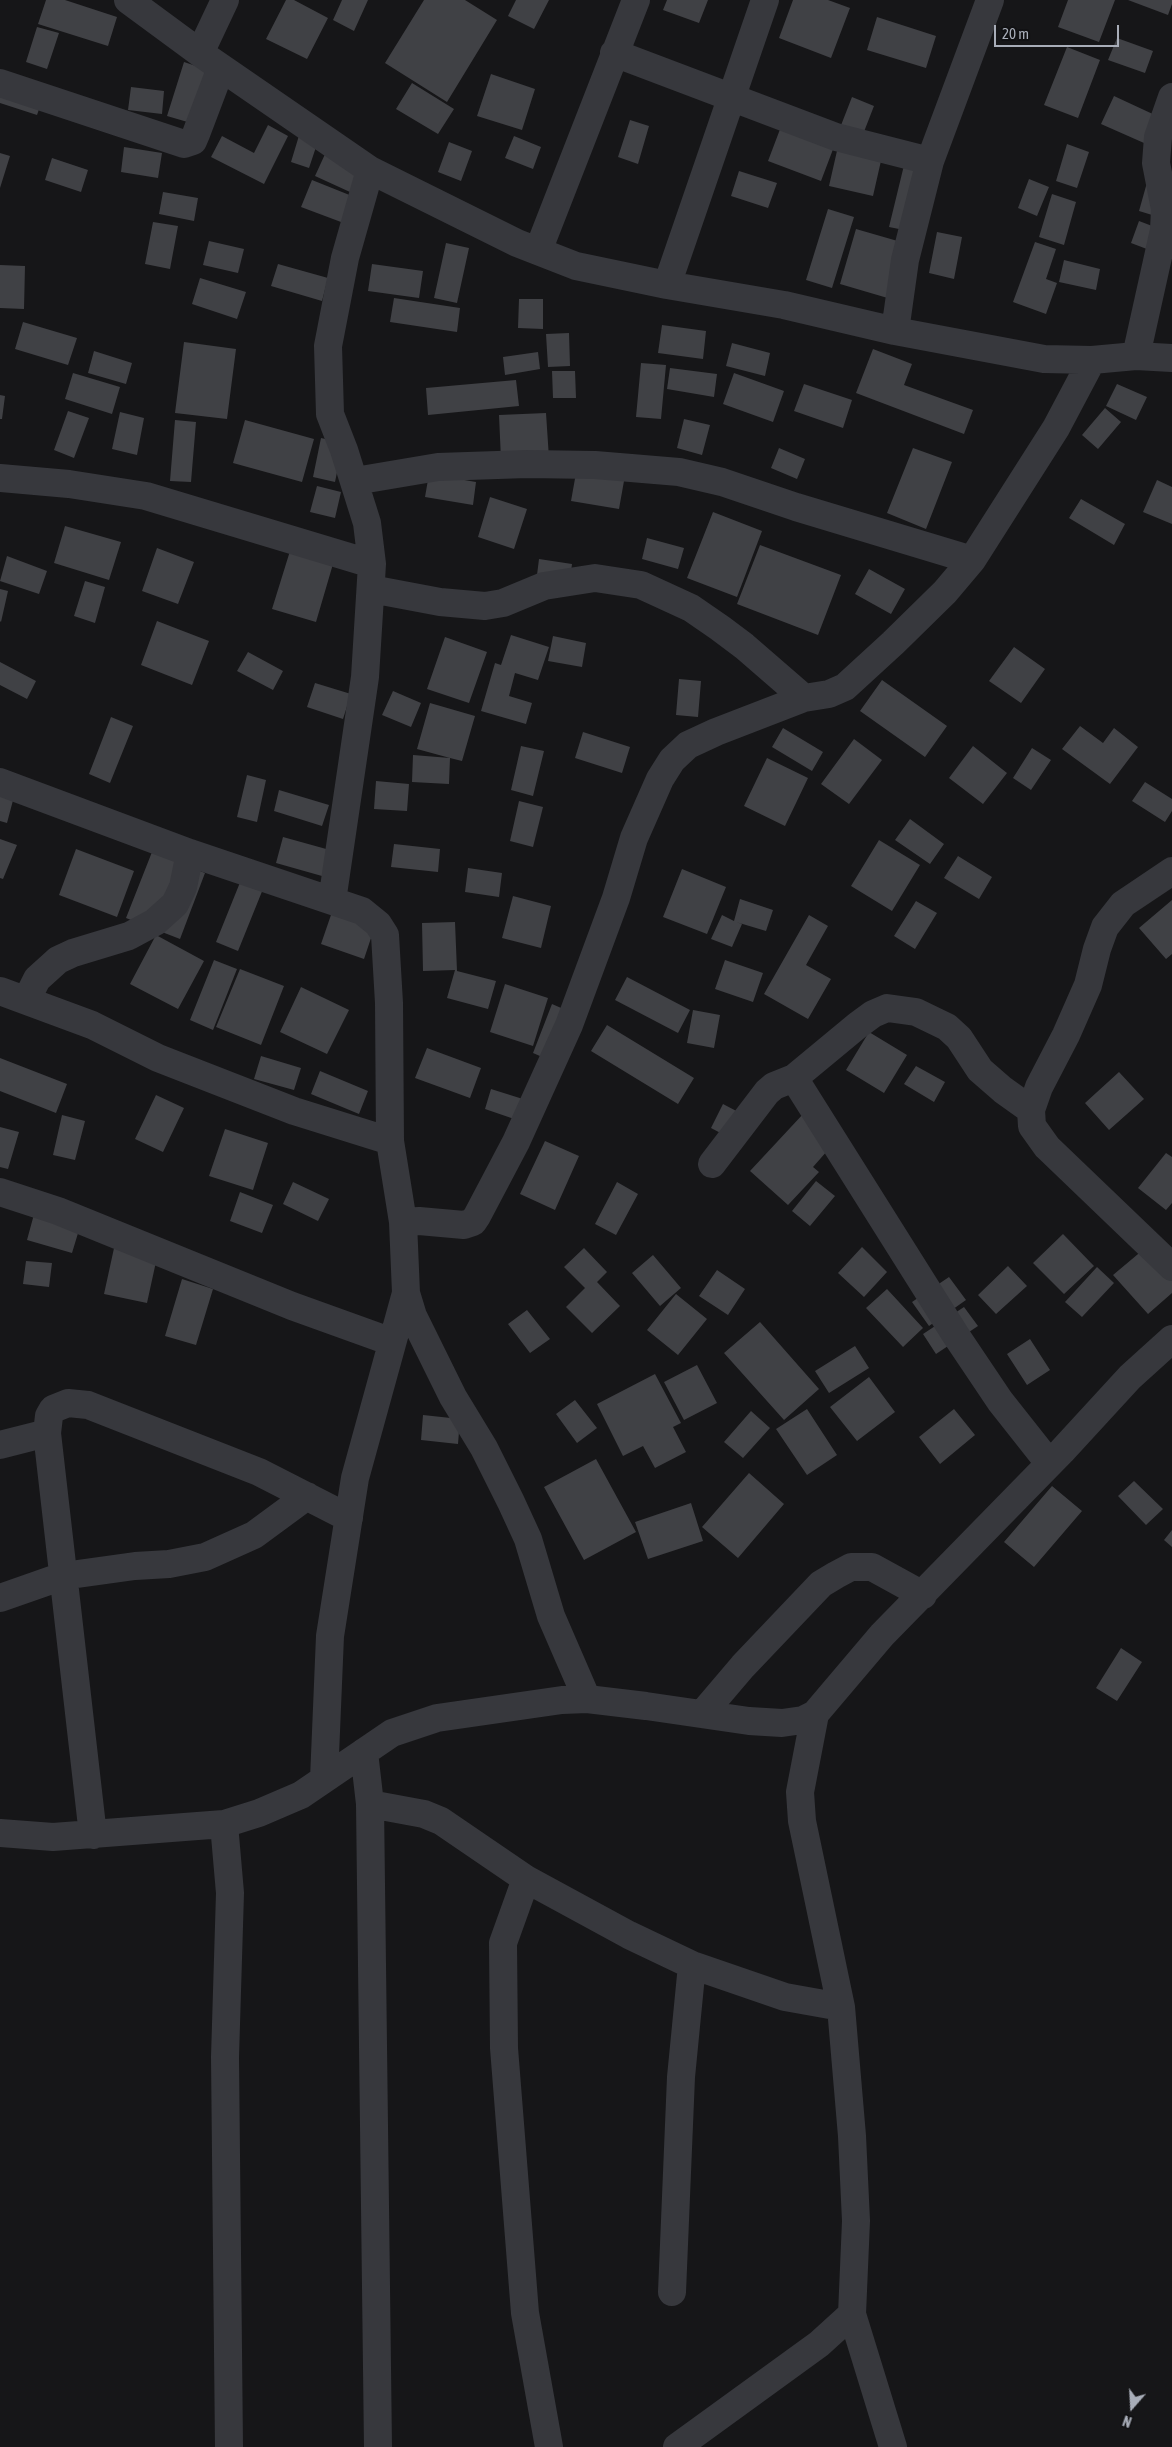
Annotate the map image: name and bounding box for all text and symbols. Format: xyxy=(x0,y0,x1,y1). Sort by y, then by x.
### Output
scale bar xyxy=(997,15,1122,47)
text: 20 m xyxy=(1002,25,1029,42)
north arrow xyxy=(1107,2382,1157,2432)
text: N xyxy=(1121,2412,1134,2430)

